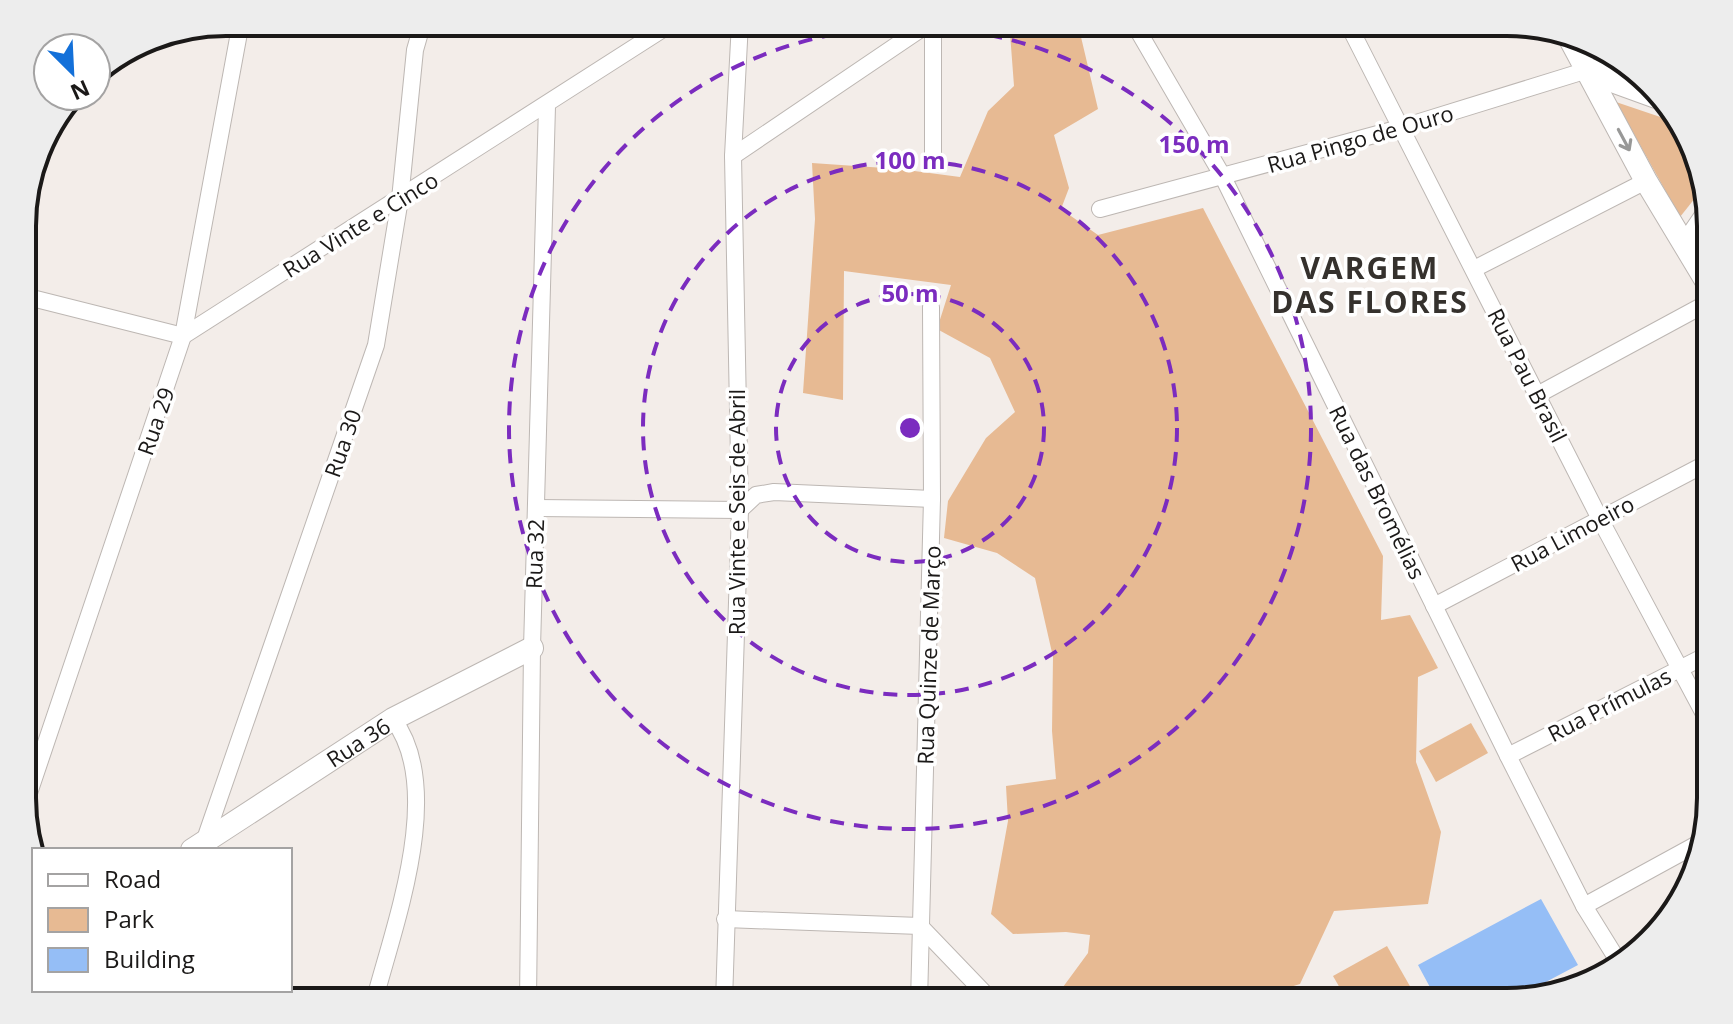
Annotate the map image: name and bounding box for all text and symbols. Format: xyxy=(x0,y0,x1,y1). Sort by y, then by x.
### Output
north arrow xyxy=(32,32,112,112)
text: N xyxy=(66,74,95,109)
street label: Rua Pingo de Ouro xyxy=(1263,97,1457,179)
text: 150 m xyxy=(1159,127,1229,160)
one-way arrow xyxy=(1617,128,1633,152)
text: 100 m xyxy=(875,143,945,176)
street label: Rua Vinte e Cinco xyxy=(277,164,443,284)
district label: VARGEM DAS FLORES xyxy=(1271,247,1469,322)
text: 50 m xyxy=(881,276,939,309)
street label: Rua Pau Brasil xyxy=(1481,303,1575,447)
street label: Rua 29 xyxy=(129,383,181,459)
street label: Rua Vinte e Seis de Abril xyxy=(721,389,751,635)
street label: Rua das Bromélias xyxy=(1323,400,1433,584)
street label: Rua 30 xyxy=(316,405,368,481)
centre of rings xyxy=(896,414,924,442)
street label: Rua Limoeiro xyxy=(1505,488,1639,578)
street label: Rua 32 xyxy=(518,518,550,590)
street label: Rua Quinze de Março xyxy=(909,545,947,765)
street label: Rua Prímulas xyxy=(1542,660,1676,748)
street label: Rua 36 xyxy=(320,710,395,774)
legend xyxy=(32,848,292,992)
text: Road xyxy=(104,862,161,895)
text: Park xyxy=(104,902,155,935)
text: Building xyxy=(104,942,195,975)

